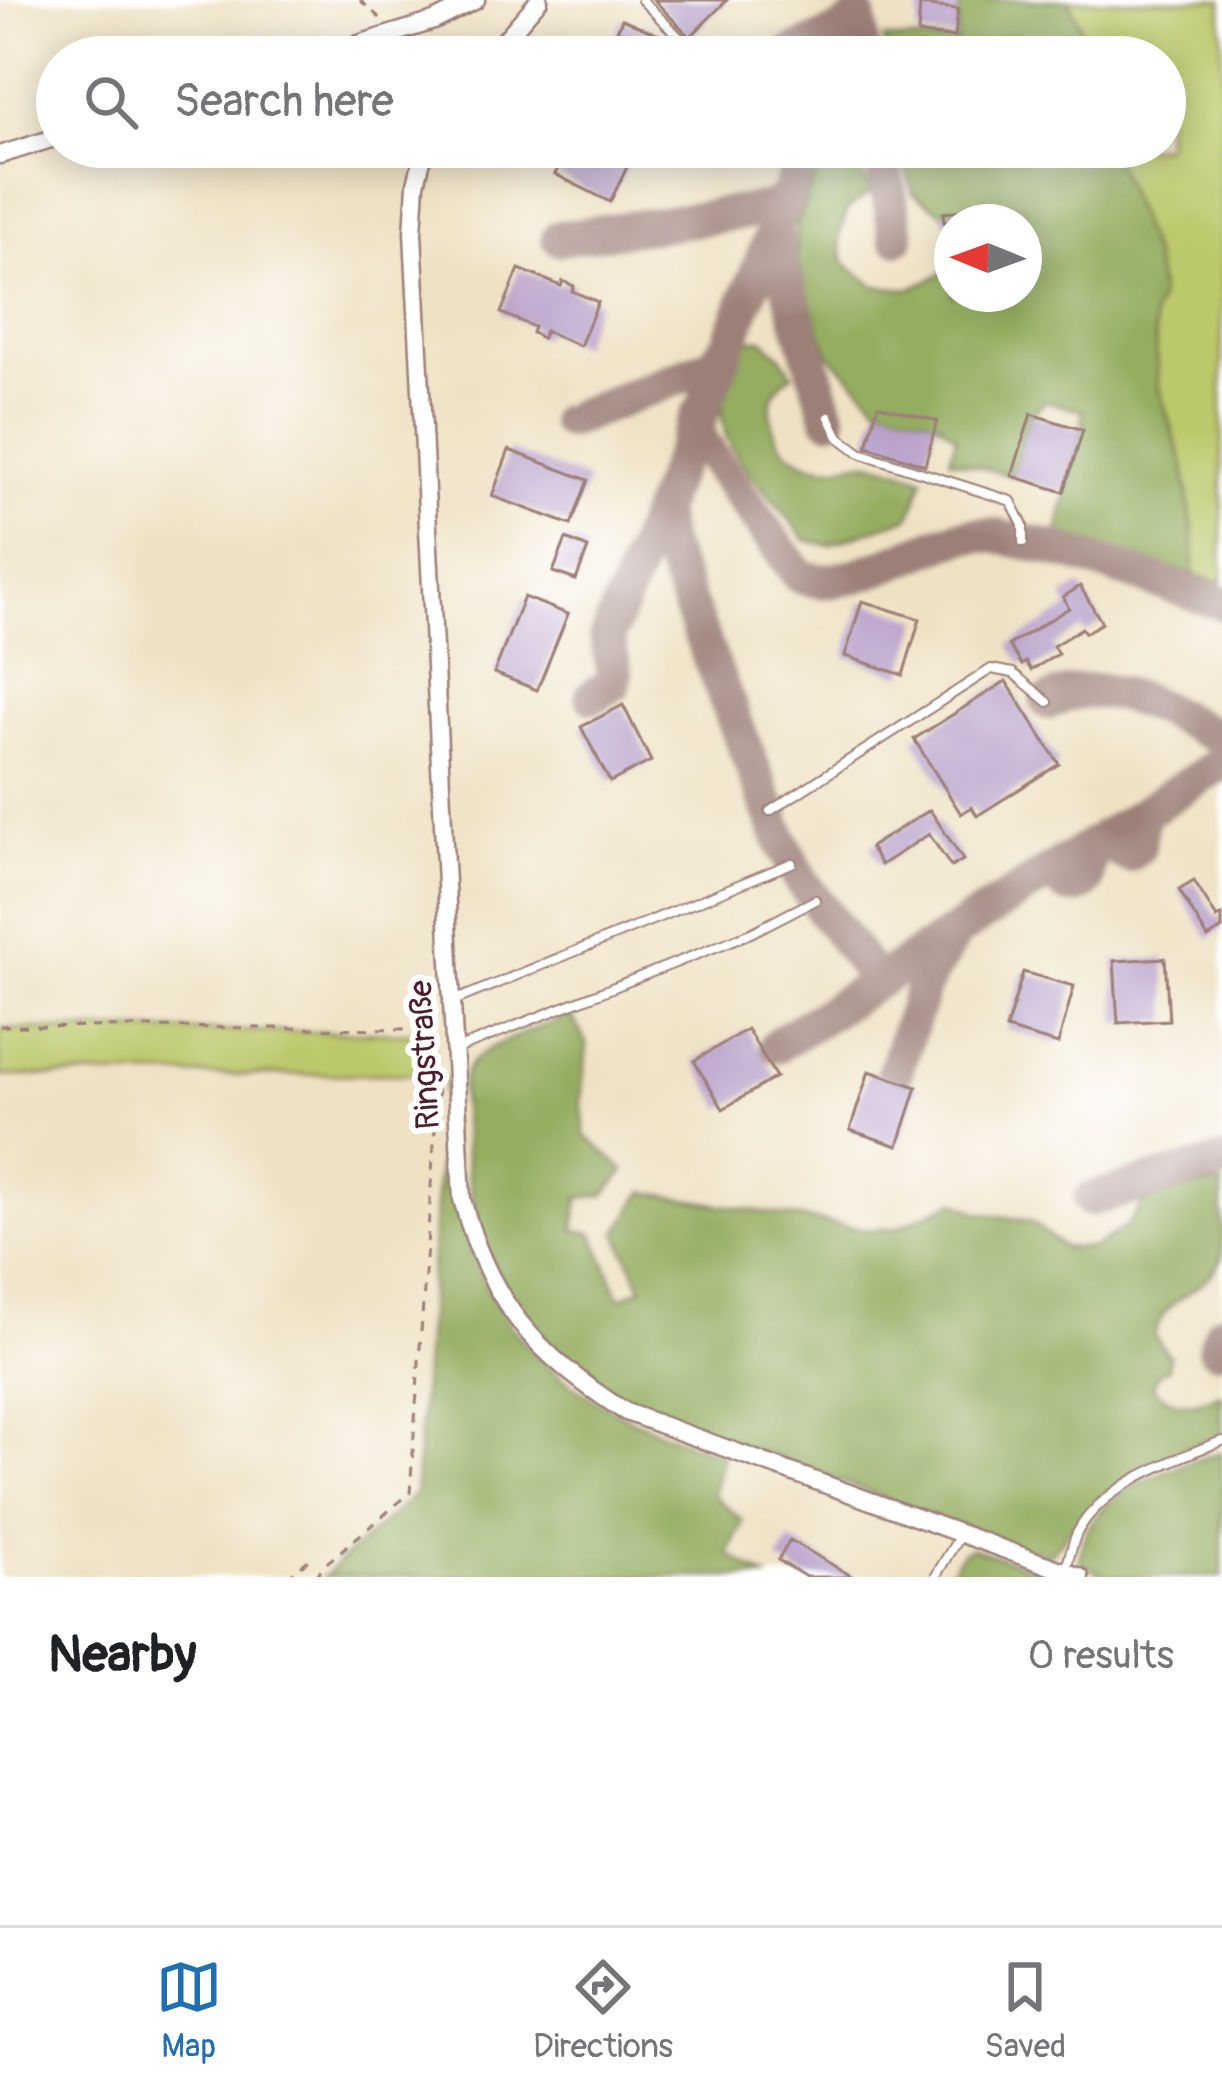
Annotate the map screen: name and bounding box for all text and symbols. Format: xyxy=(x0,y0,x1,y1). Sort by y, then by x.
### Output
search box xyxy=(36,36,1186,168)
icon: search xyxy=(78,69,144,135)
text: Search here xyxy=(174,74,394,130)
north arrow xyxy=(934,204,1042,312)
street label: Ringstraße xyxy=(400,979,449,1131)
text: Nearby xyxy=(48,1623,196,1687)
text: 0 results xyxy=(1028,1631,1174,1680)
tab: Map xyxy=(156,1954,222,2067)
tab: Directions xyxy=(533,1954,673,2067)
tab: Saved xyxy=(984,1954,1066,2067)

